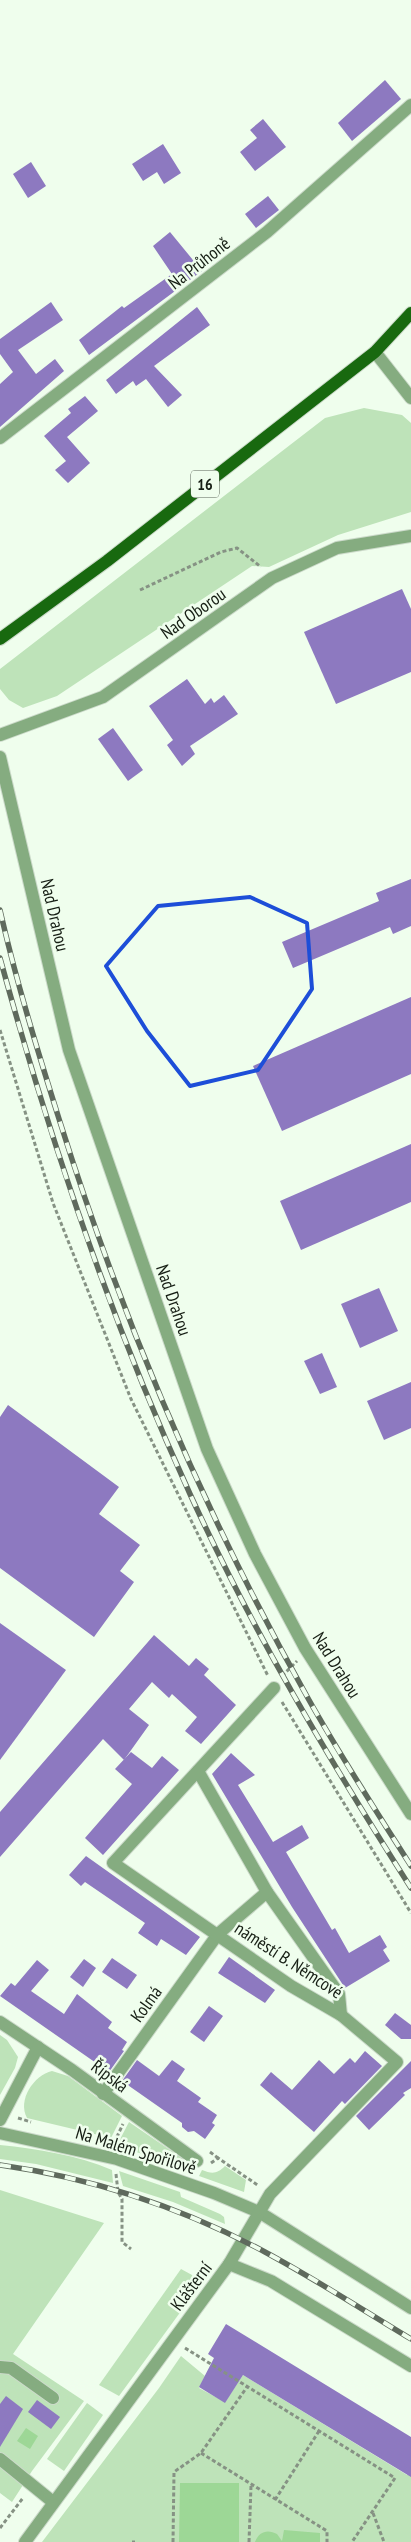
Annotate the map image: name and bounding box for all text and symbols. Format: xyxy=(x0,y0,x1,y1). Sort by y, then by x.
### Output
street label: Na Průhoně xyxy=(164,232,234,294)
road number: 16 xyxy=(191,470,219,498)
street label: Nad Oborou xyxy=(156,582,230,644)
street label: Nad Drahou xyxy=(36,877,74,953)
street label: Nad Drahou xyxy=(151,1261,197,1339)
street label: Nad Drahou xyxy=(308,1628,366,1702)
street label: náměstí B. Němcové xyxy=(231,1917,347,2003)
street label: Kolmá xyxy=(125,1981,167,2027)
street label: Řípská xyxy=(87,2055,133,2097)
street label: Na Malém Spořilově xyxy=(73,2121,199,2179)
street label: Klášterní xyxy=(165,2257,217,2315)

